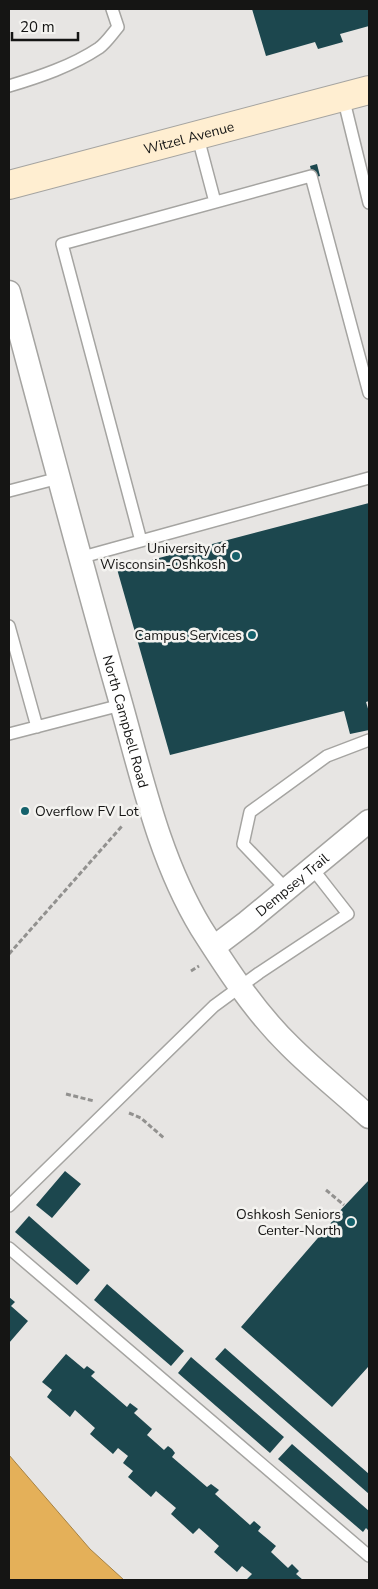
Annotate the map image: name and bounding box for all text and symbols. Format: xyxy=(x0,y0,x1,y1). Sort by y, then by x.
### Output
scale bar xyxy=(12,10,79,42)
text: 20 m xyxy=(20,17,55,37)
street label: Witzel Avenue xyxy=(142,117,236,159)
place label: University of Wisconsin-Oshkosh xyxy=(100,539,226,574)
marker: University of Wisconsin-Oshkosh xyxy=(230,550,242,562)
place label: Campus Services xyxy=(135,626,242,645)
marker: Campus Services xyxy=(246,629,258,641)
street label: North Campbell Road xyxy=(98,653,153,790)
place label: Overflow FV Lot xyxy=(35,802,139,821)
marker: Overflow FV Lot xyxy=(19,805,31,817)
street label: Dempsey Trail xyxy=(251,848,334,921)
place label: Oshkosh Seniors Center-North xyxy=(236,1205,341,1240)
marker: Oshkosh Seniors Center-North xyxy=(345,1216,357,1228)

